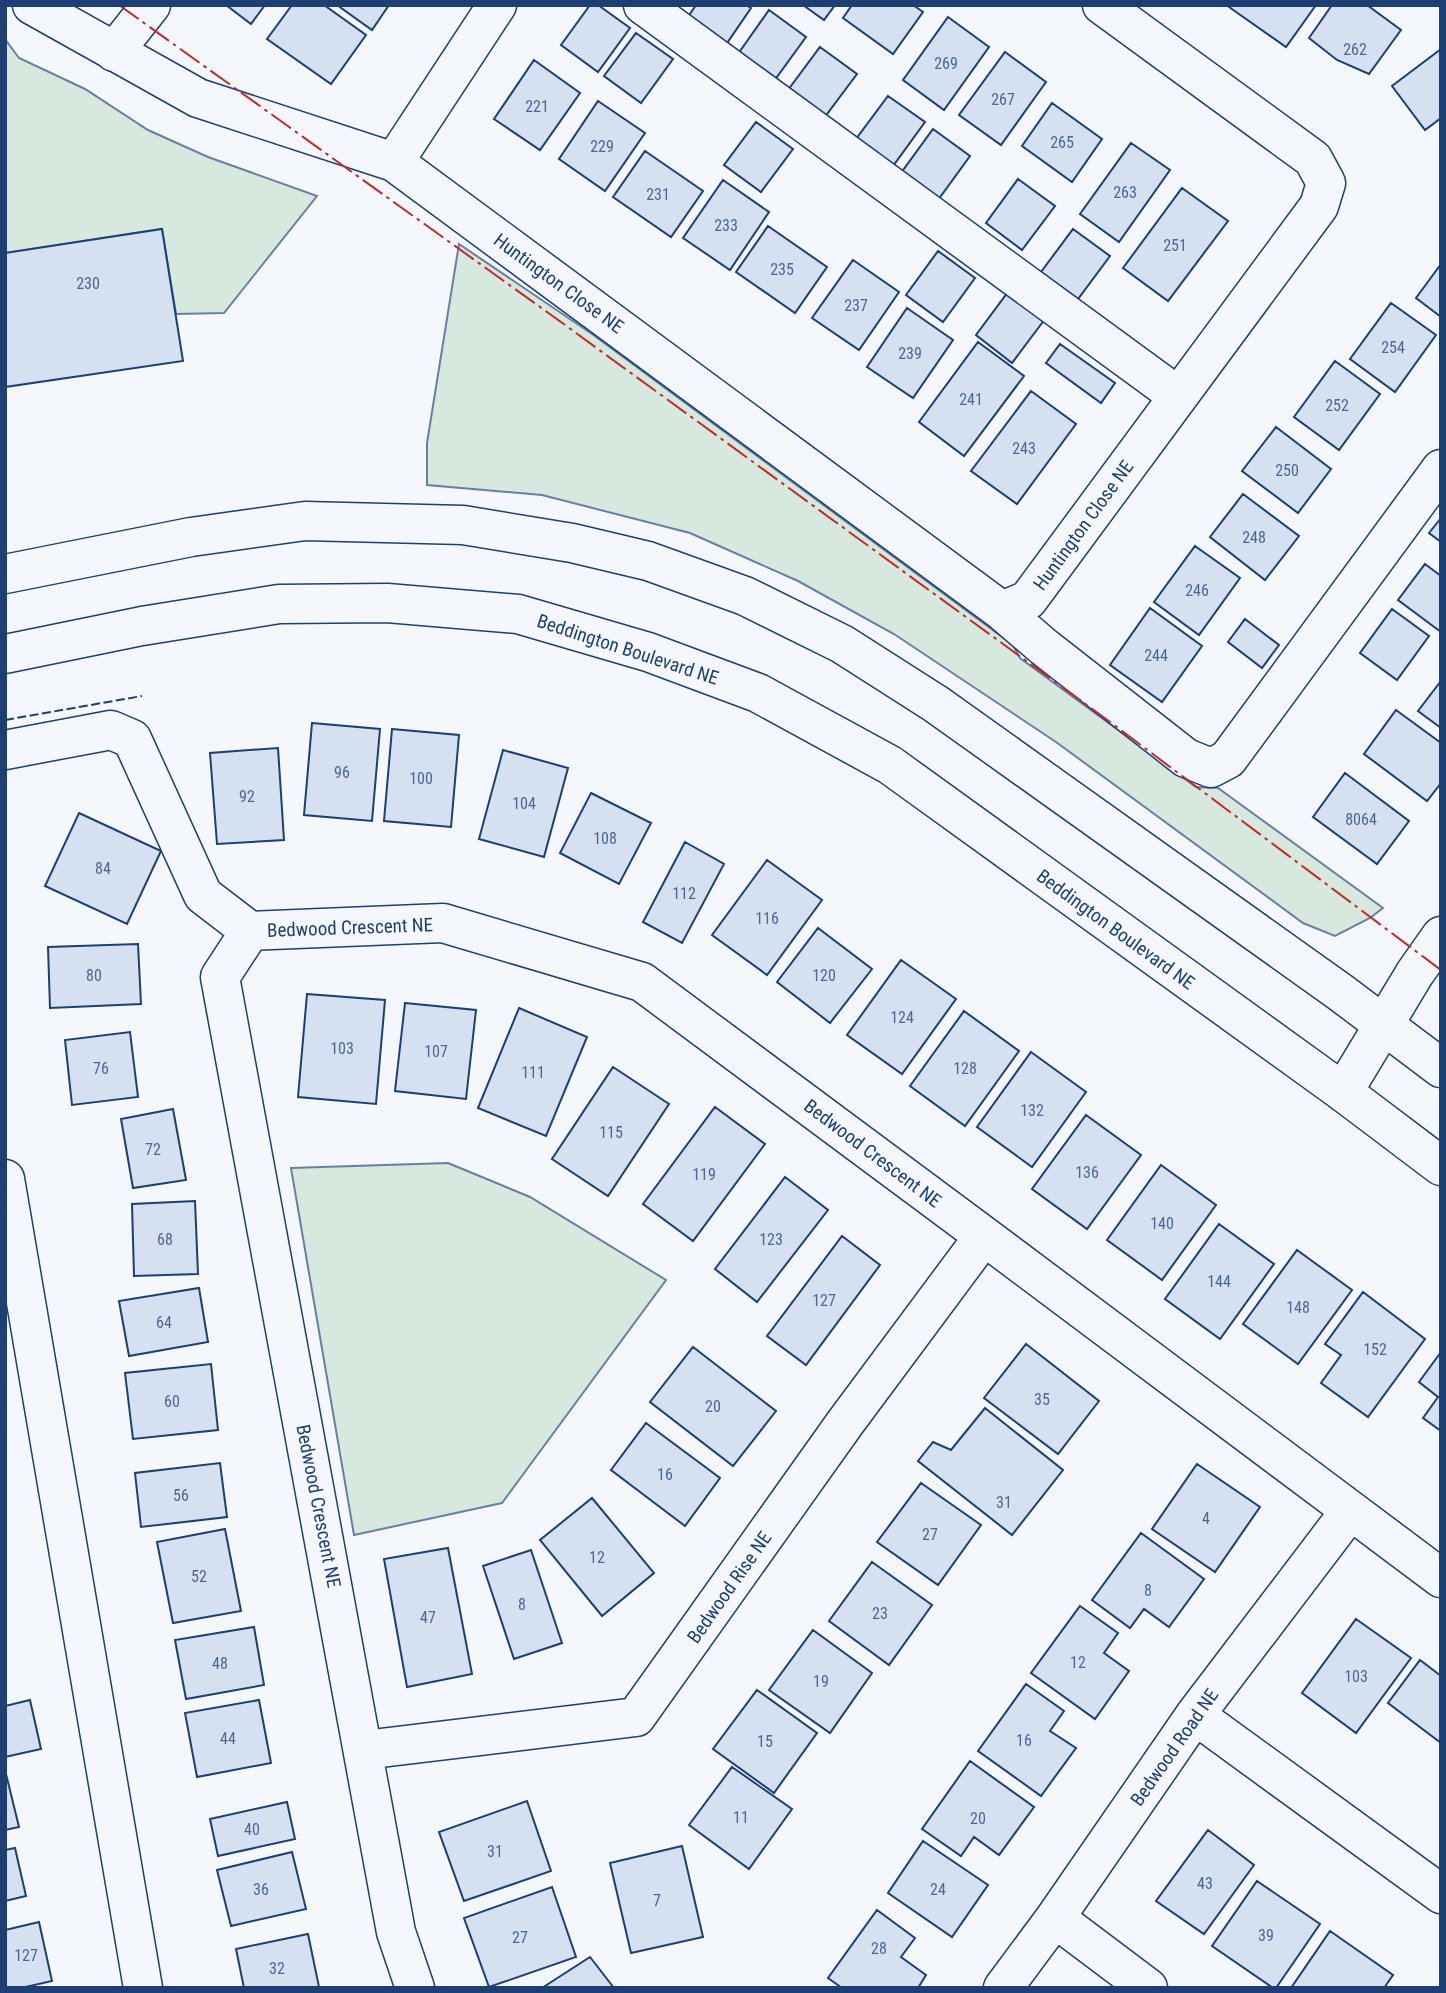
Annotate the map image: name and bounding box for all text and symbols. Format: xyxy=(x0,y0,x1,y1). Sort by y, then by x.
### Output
house number: 262 xyxy=(1343,40,1367,59)
house number: 269 xyxy=(934,54,958,73)
house number: 267 xyxy=(991,90,1015,109)
house number: 221 xyxy=(525,97,549,116)
house number: 265 xyxy=(1050,133,1074,152)
house number: 229 xyxy=(590,137,614,156)
house number: 263 xyxy=(1113,183,1137,202)
house number: 231 xyxy=(646,185,670,204)
house number: 233 xyxy=(714,216,738,235)
street label: Huntington Close NE xyxy=(489,229,628,338)
house number: 251 xyxy=(1163,236,1187,255)
house number: 235 xyxy=(770,260,794,279)
house number: 230 xyxy=(76,274,100,293)
house number: 237 xyxy=(844,296,868,315)
house number: 254 xyxy=(1381,338,1405,357)
house number: 239 xyxy=(898,344,922,363)
house number: 241 xyxy=(959,390,983,409)
house number: 252 xyxy=(1325,396,1349,415)
house number: 243 xyxy=(1012,439,1036,458)
street label: Huntington Close NE xyxy=(1029,456,1138,595)
house number: 250 xyxy=(1275,461,1299,480)
house number: 248 xyxy=(1242,528,1266,547)
house number: 246 xyxy=(1185,581,1209,600)
street label: Beddington Boulevard NE xyxy=(534,609,722,690)
house number: 244 xyxy=(1144,646,1168,665)
house number: 96 xyxy=(334,763,350,782)
house number: 100 xyxy=(409,769,433,788)
house number: 92 xyxy=(239,787,255,806)
house number: 104 xyxy=(512,794,536,813)
house number: 8064 xyxy=(1345,810,1377,829)
house number: 108 xyxy=(593,829,617,848)
house number: 84 xyxy=(95,859,111,878)
street label: Beddington Boulevard NE xyxy=(1032,864,1199,994)
house number: 112 xyxy=(672,884,696,903)
house number: 116 xyxy=(755,909,779,928)
street label: Bedwood Crescent NE xyxy=(267,913,433,942)
house number: 80 xyxy=(86,966,102,985)
house number: 120 xyxy=(812,966,836,985)
house number: 124 xyxy=(890,1008,914,1027)
house number: 103 xyxy=(330,1039,354,1058)
house number: 107 xyxy=(424,1042,448,1061)
house number: 76 xyxy=(93,1059,109,1078)
house number: 128 xyxy=(953,1059,977,1078)
house number: 111 xyxy=(521,1063,545,1082)
street label: Bedwood Crescent NE xyxy=(800,1094,946,1213)
house number: 132 xyxy=(1020,1101,1044,1120)
house number: 115 xyxy=(599,1123,623,1142)
house number: 72 xyxy=(145,1140,161,1159)
house number: 136 xyxy=(1075,1163,1099,1182)
house number: 119 xyxy=(692,1165,716,1184)
house number: 140 xyxy=(1150,1214,1174,1233)
house number: 68 xyxy=(157,1230,173,1249)
house number: 123 xyxy=(759,1230,783,1249)
house number: 144 xyxy=(1207,1272,1231,1291)
house number: 127 xyxy=(812,1291,836,1310)
house number: 148 xyxy=(1286,1298,1310,1317)
house number: 64 xyxy=(156,1313,172,1332)
house number: 152 xyxy=(1363,1340,1387,1359)
house number: 35 xyxy=(1034,1390,1050,1409)
house number: 60 xyxy=(164,1392,180,1411)
house number: 20 xyxy=(705,1397,721,1416)
street label: Bedwood Crescent NE xyxy=(291,1422,346,1590)
house number: 16 xyxy=(657,1465,673,1484)
house number: 56 xyxy=(173,1486,189,1505)
house number: 31 xyxy=(996,1493,1012,1512)
house number: 4 xyxy=(1202,1509,1210,1528)
house number: 27 xyxy=(922,1525,938,1544)
street label: Bedwood Rise NE xyxy=(682,1527,777,1648)
house number: 12 xyxy=(589,1548,605,1567)
house number: 52 xyxy=(191,1567,207,1586)
house number: 8 xyxy=(1144,1581,1152,1600)
house number: 8 xyxy=(518,1595,526,1614)
house number: 23 xyxy=(872,1604,888,1623)
house number: 47 xyxy=(420,1608,436,1627)
house number: 12 xyxy=(1070,1653,1086,1672)
house number: 48 xyxy=(212,1654,228,1673)
house number: 103 xyxy=(1344,1667,1368,1686)
house number: 19 xyxy=(813,1672,829,1691)
street label: Bedwood Road NE xyxy=(1126,1684,1223,1810)
house number: 44 xyxy=(220,1729,236,1748)
house number: 16 xyxy=(1016,1731,1032,1750)
house number: 15 xyxy=(757,1732,773,1751)
house number: 11 xyxy=(733,1808,749,1827)
house number: 20 xyxy=(970,1809,986,1828)
house number: 40 xyxy=(244,1820,260,1839)
house number: 31 xyxy=(487,1842,503,1861)
house number: 43 xyxy=(1197,1874,1213,1893)
house number: 36 xyxy=(253,1880,269,1899)
house number: 24 xyxy=(930,1880,946,1899)
house number: 7 xyxy=(653,1891,661,1910)
house number: 39 xyxy=(1258,1926,1274,1945)
house number: 27 xyxy=(512,1928,528,1947)
house number: 28 xyxy=(871,1939,887,1958)
house number: 127 xyxy=(14,1946,38,1965)
house number: 32 xyxy=(269,1959,285,1978)

